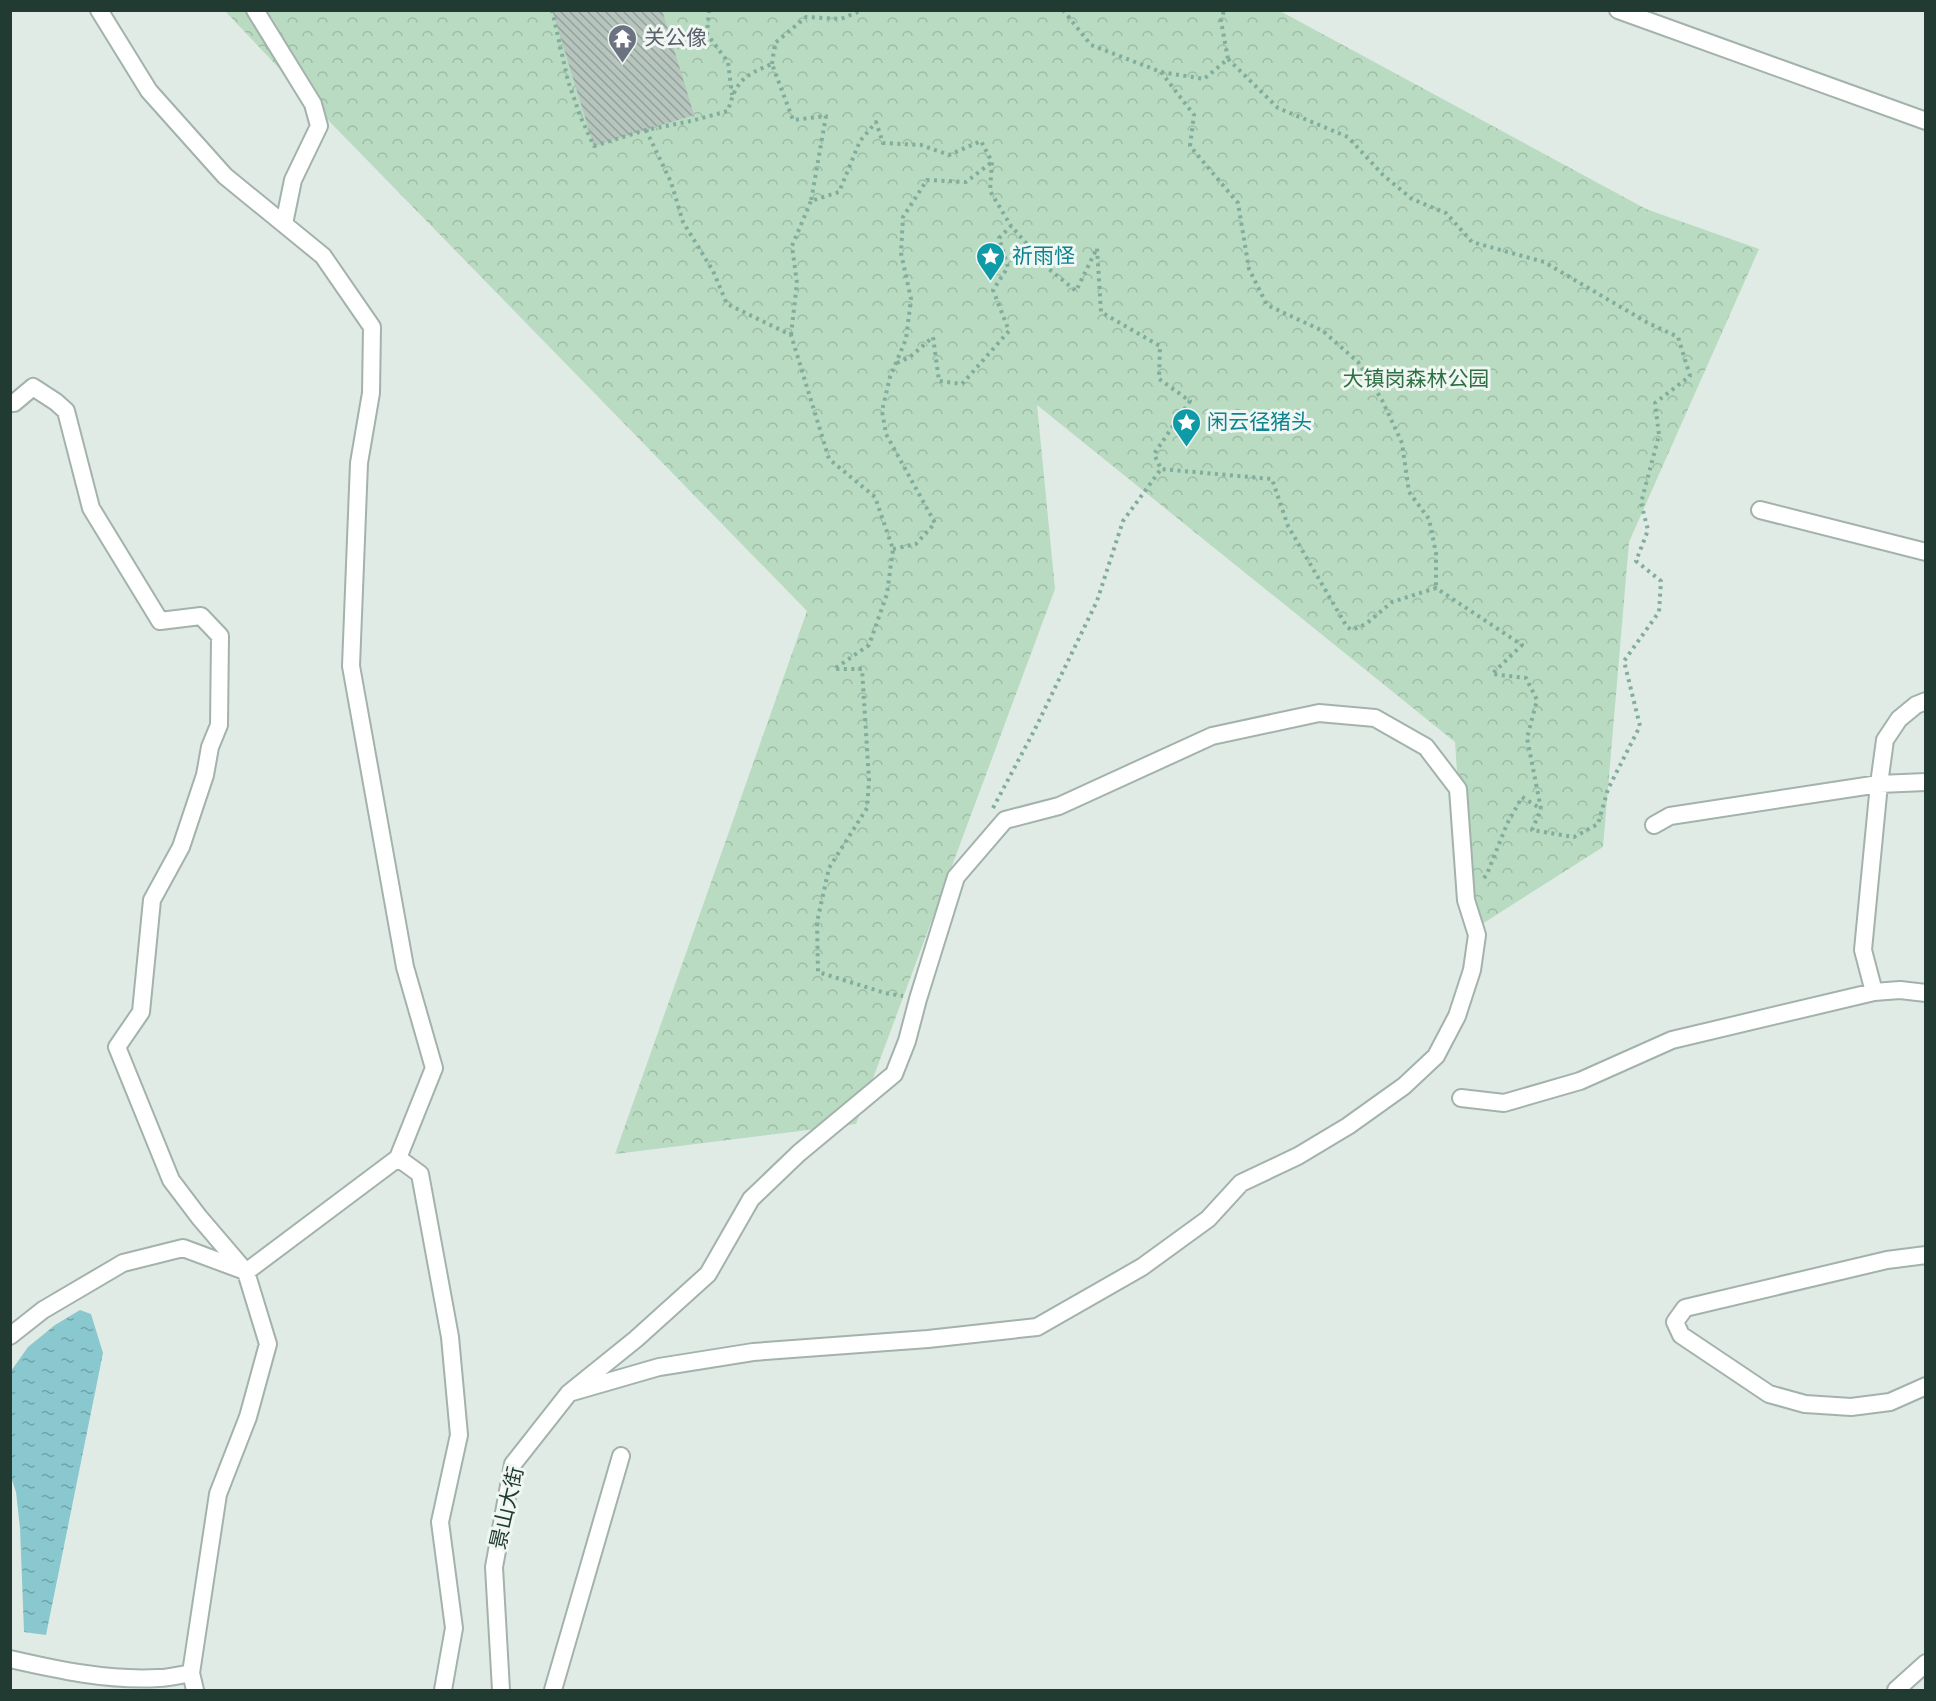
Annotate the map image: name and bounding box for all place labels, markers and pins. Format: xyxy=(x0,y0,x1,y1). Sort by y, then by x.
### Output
temple icon: 关公像 xyxy=(607,22,639,64)
place label: 关公像 xyxy=(644,25,707,49)
place icon: 祈雨怪 xyxy=(975,240,1007,282)
place label: 祈雨怪 xyxy=(1012,243,1075,267)
place icon: 闲云径猪头 xyxy=(1170,406,1202,448)
place label: 闲云径猪头 xyxy=(1207,409,1312,433)

